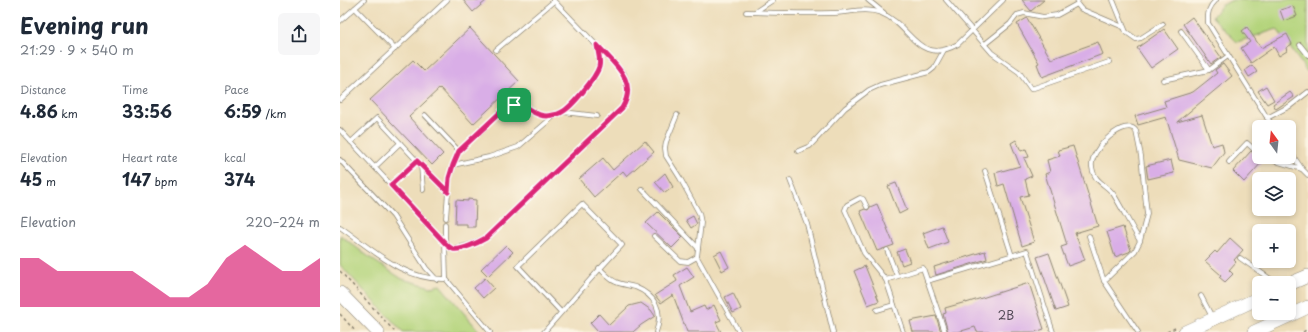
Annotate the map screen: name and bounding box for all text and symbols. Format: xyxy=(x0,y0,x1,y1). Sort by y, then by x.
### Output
text: Evening run xyxy=(20,8,149,41)
button: share xyxy=(278,13,320,55)
text: 21:29 · 9 × 540 m xyxy=(20,40,134,59)
text: Distance xyxy=(20,81,66,98)
text: Time xyxy=(122,81,148,98)
text: Pace xyxy=(224,81,249,98)
pin xyxy=(497,88,531,122)
icon: arrive xyxy=(503,94,525,116)
text: 4.86 xyxy=(20,98,58,124)
text: 33:56 xyxy=(122,98,172,124)
text: 6:59 xyxy=(224,98,262,124)
text: km xyxy=(58,105,78,122)
text: /km xyxy=(262,105,286,122)
north arrow xyxy=(1252,120,1296,164)
map controls xyxy=(1252,120,1296,320)
text: Elevation xyxy=(20,149,67,166)
text: Heart rate xyxy=(122,149,178,166)
text: kcal xyxy=(224,149,246,166)
text: 45 xyxy=(20,166,42,192)
text: 147 xyxy=(122,166,151,192)
text: 374 xyxy=(224,166,255,192)
button: layers xyxy=(1252,172,1296,216)
text: m xyxy=(42,173,56,190)
text: bpm xyxy=(151,173,177,190)
text: Elevation xyxy=(20,212,76,231)
text: 220–224 m xyxy=(246,212,320,231)
button: + xyxy=(1252,224,1296,268)
button: − xyxy=(1252,276,1296,320)
house number: 2В xyxy=(998,306,1014,324)

